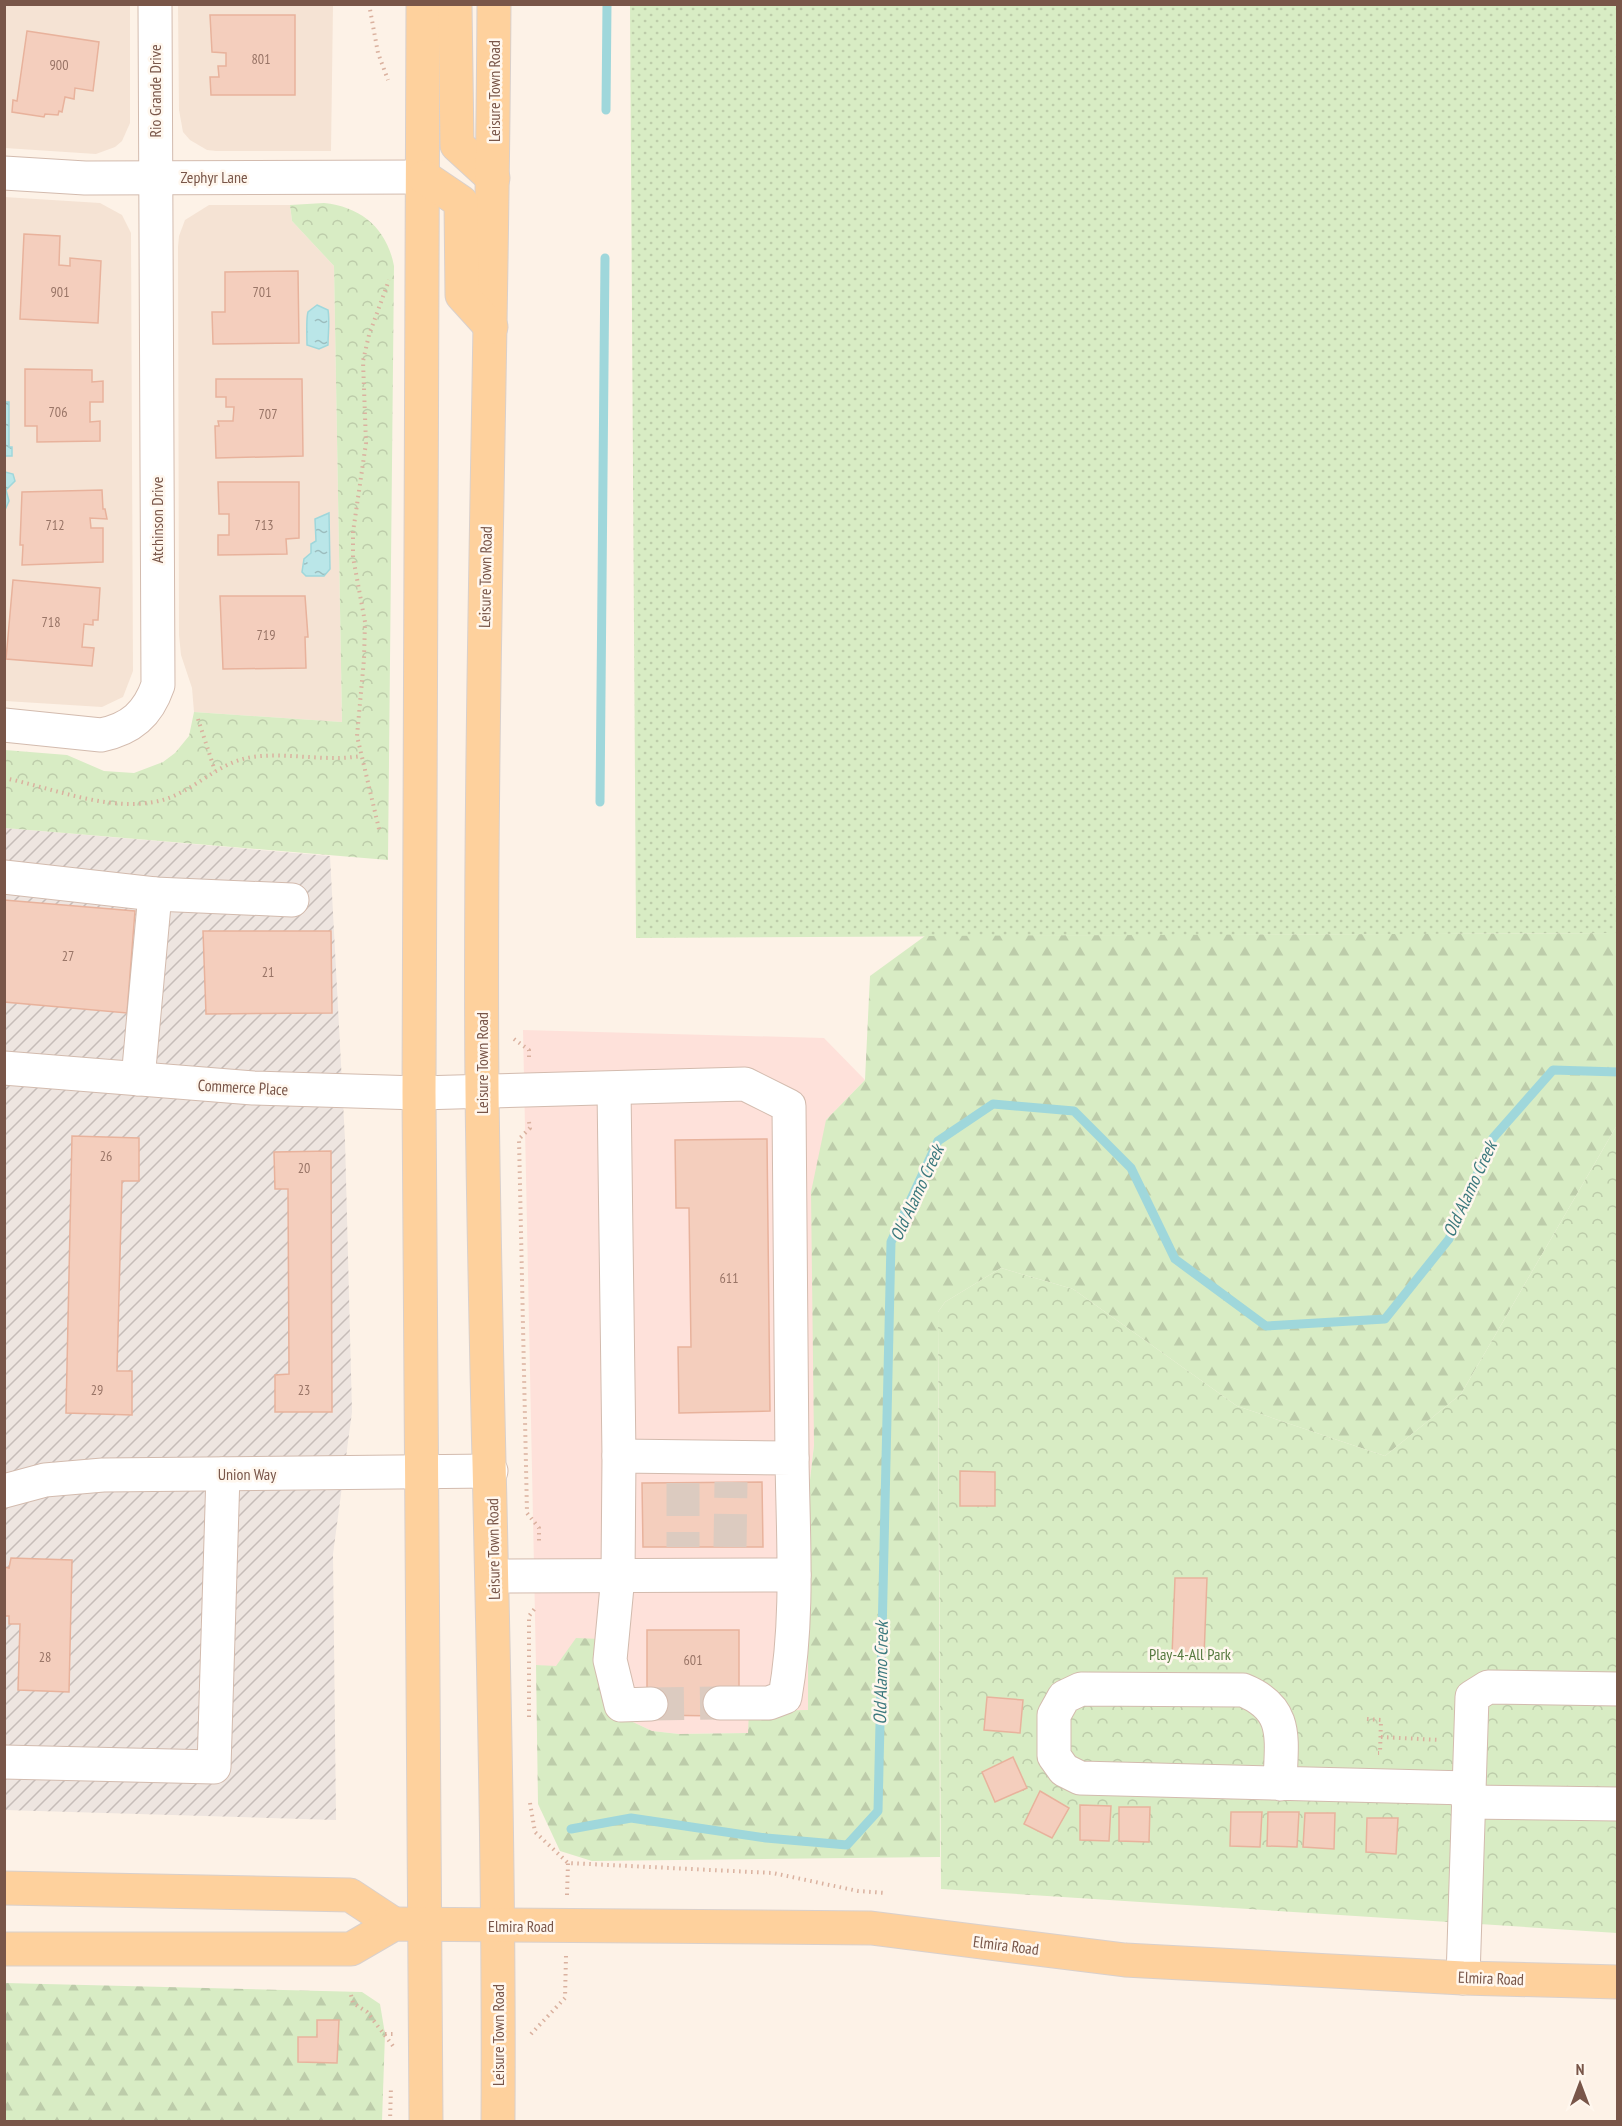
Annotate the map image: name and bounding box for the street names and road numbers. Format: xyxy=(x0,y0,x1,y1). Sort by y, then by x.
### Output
street label: Leisure Town Road xyxy=(484,40,504,142)
street label: Rio Grande Drive xyxy=(145,44,165,138)
street label: Zephyr Lane xyxy=(180,167,248,187)
street label: Atchinson Drive xyxy=(147,477,167,563)
street label: Leisure Town Road xyxy=(474,526,496,628)
street label: Leisure Town Road xyxy=(472,1012,492,1114)
street label: Commerce Place xyxy=(197,1075,289,1099)
street label: Union Way xyxy=(218,1464,276,1484)
street label: Leisure Town Road xyxy=(482,1498,504,1600)
street label: Elmira Road xyxy=(488,1916,554,1936)
street label: Elmira Road xyxy=(972,1931,1040,1959)
street label: Elmira Road xyxy=(1458,1967,1524,1989)
street label: Leisure Town Road xyxy=(488,1984,508,2086)

